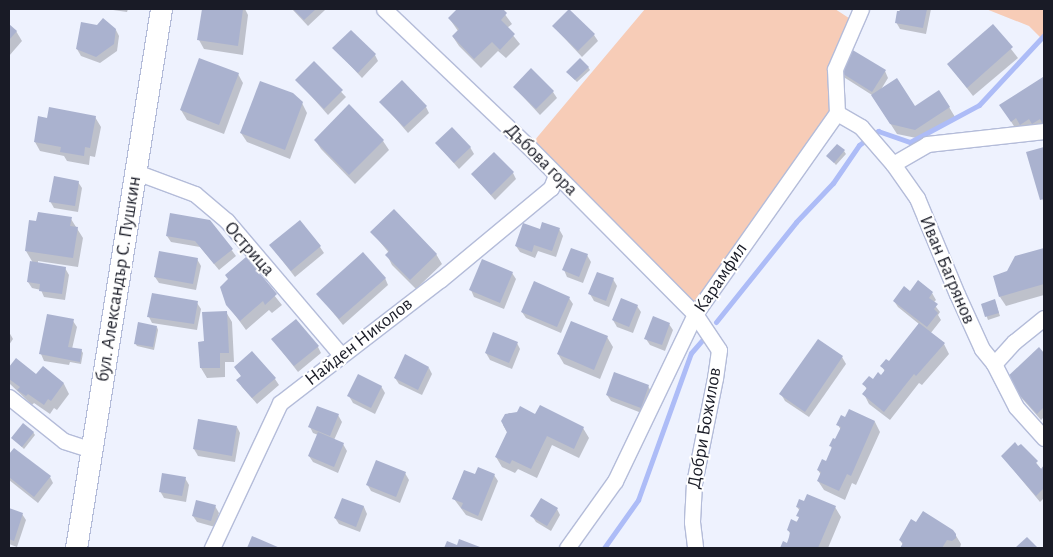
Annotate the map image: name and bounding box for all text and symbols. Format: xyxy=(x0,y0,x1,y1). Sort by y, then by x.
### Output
street label: Дъбова гора xyxy=(500,119,582,201)
street label: бул. Александър С. Пушкин xyxy=(91,175,147,383)
street label: Иван Багрянов xyxy=(914,212,980,328)
street label: Острица xyxy=(219,217,279,281)
street label: Карамфил xyxy=(689,239,753,317)
street label: Найден Николов xyxy=(301,293,417,391)
street label: Добри Божилов xyxy=(683,366,727,490)

